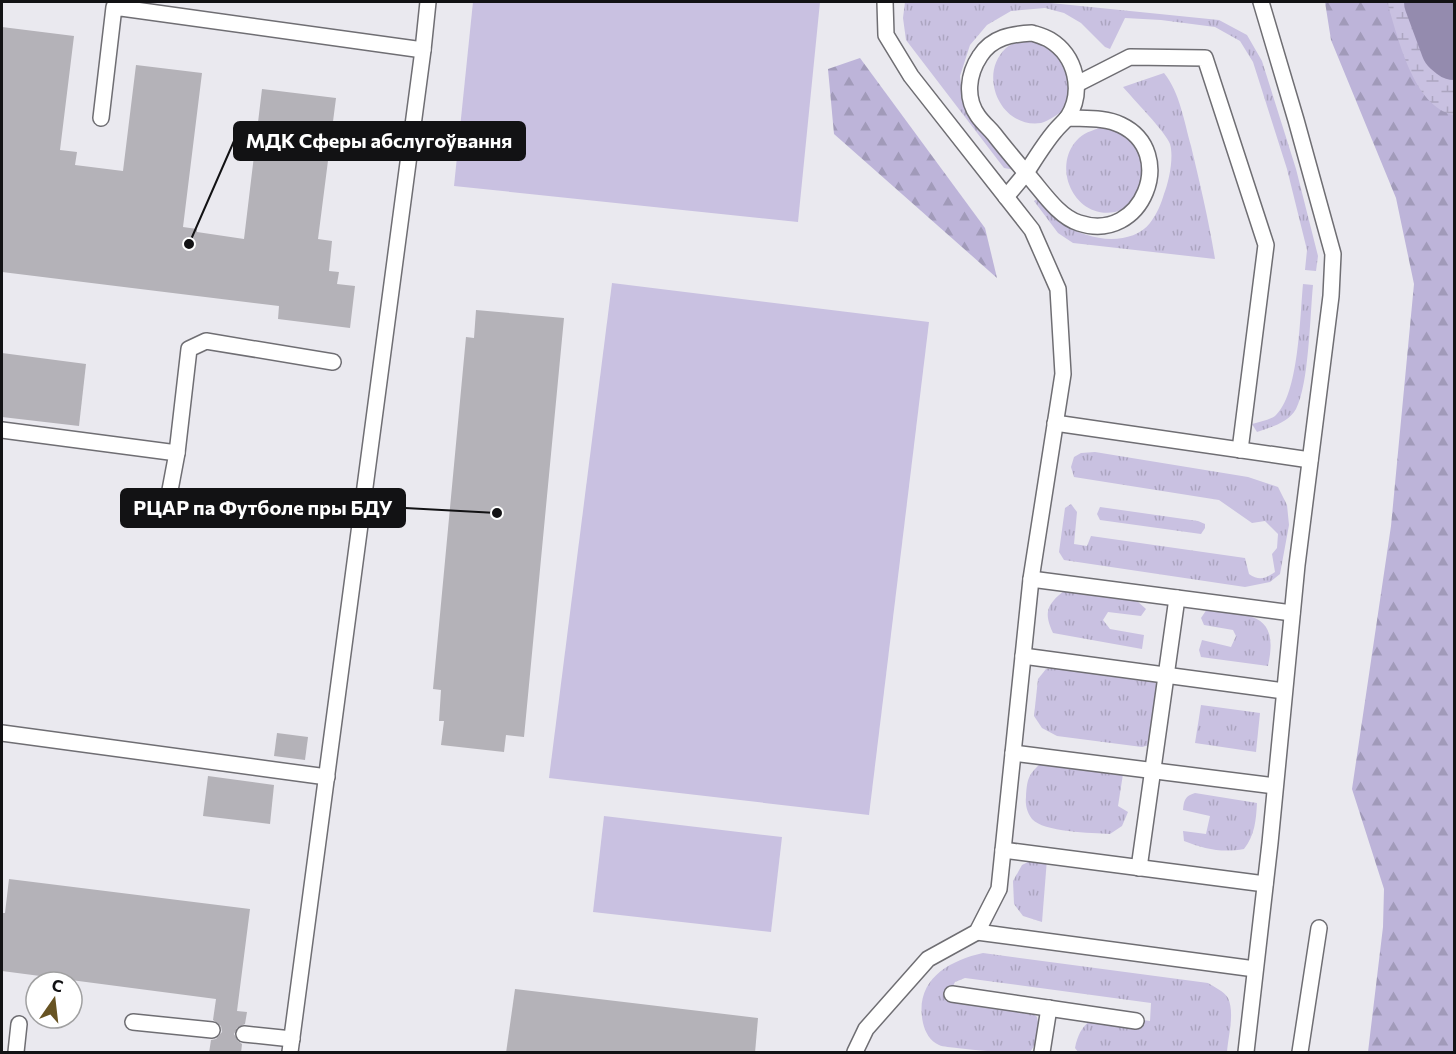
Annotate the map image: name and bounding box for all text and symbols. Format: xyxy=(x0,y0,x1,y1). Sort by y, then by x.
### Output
callout: МДК Сферы абслугоўвання xyxy=(234,122,525,160)
text: МДК Сферы абслугоўвання xyxy=(246,128,512,152)
callout: РЦАР па Футболе пры БДУ xyxy=(121,489,405,527)
text: РЦАР па Футболе пры БДУ xyxy=(133,495,393,519)
north arrow xyxy=(24,970,84,1030)
text: С xyxy=(50,974,65,996)

